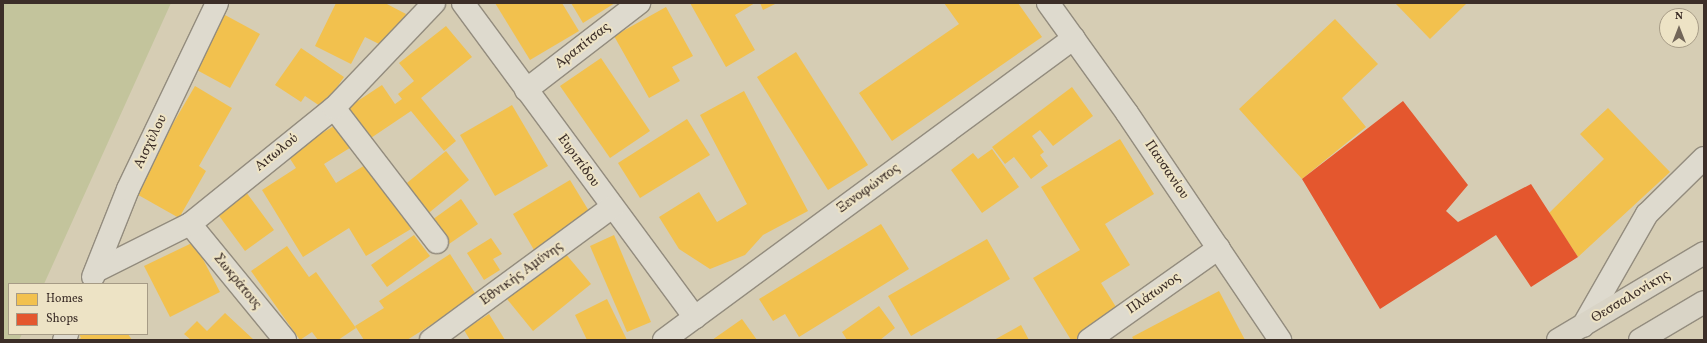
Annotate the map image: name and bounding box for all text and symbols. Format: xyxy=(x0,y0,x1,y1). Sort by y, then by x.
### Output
north arrow xyxy=(1659,8,1699,48)
text: N xyxy=(1675,9,1683,24)
street label: Αραπίτσας xyxy=(552,19,614,73)
street label: Αισχύλου xyxy=(131,112,171,172)
street label: Αιτωλού xyxy=(252,130,302,176)
street label: Ευριπίδου xyxy=(553,131,603,191)
street label: Παυσανίου xyxy=(1140,137,1192,203)
street label: Ξενοφώντος xyxy=(834,161,904,217)
street label: Εθνικής Αμύνης xyxy=(477,238,567,310)
street label: Σωκράτους xyxy=(209,251,265,313)
street label: Θεσσαλονίκης xyxy=(1589,267,1673,327)
street label: Πλάτωνος xyxy=(1124,269,1184,319)
legend xyxy=(8,283,148,335)
text: Homes xyxy=(46,291,83,307)
text: Shops xyxy=(46,311,78,327)

